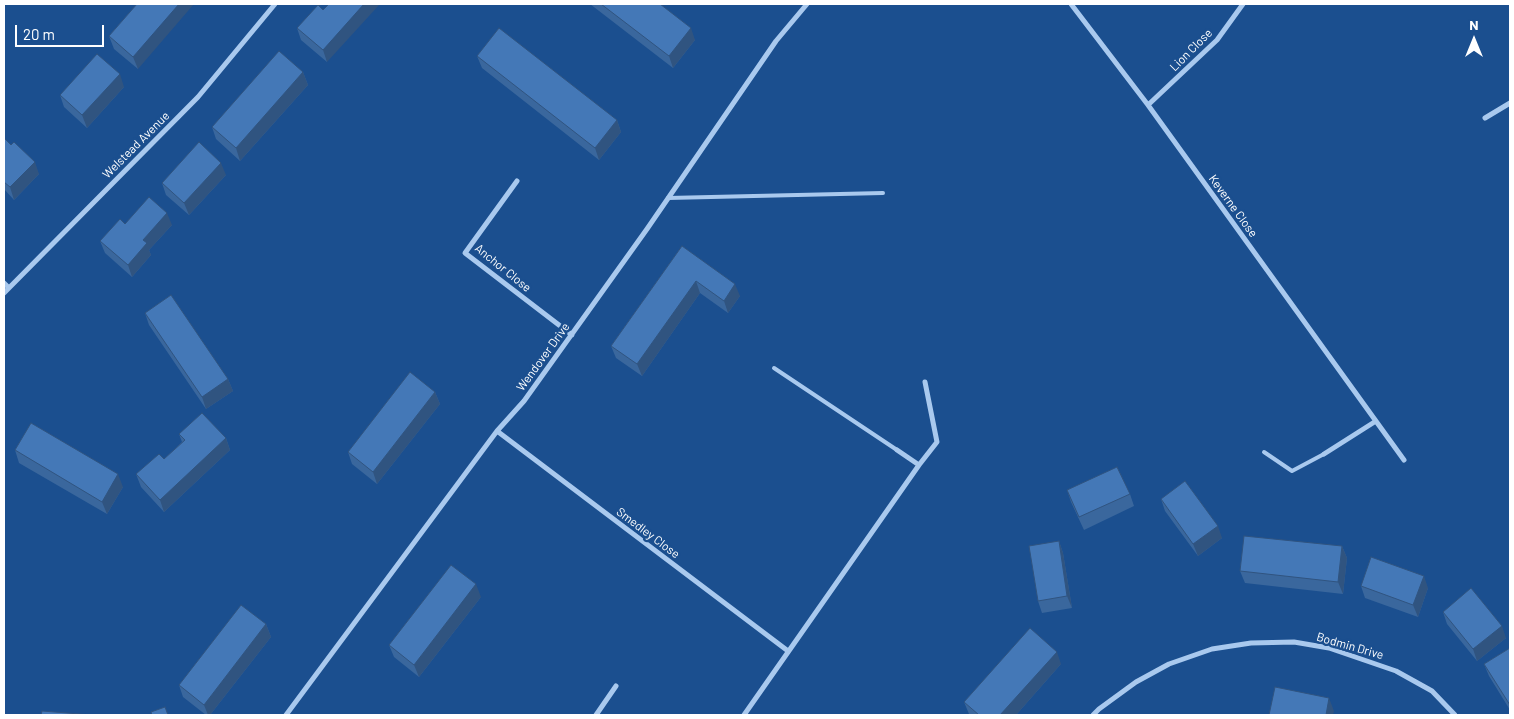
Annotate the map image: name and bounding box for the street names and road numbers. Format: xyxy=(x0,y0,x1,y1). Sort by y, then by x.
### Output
street label: Lion Close xyxy=(1167,26,1215,74)
street label: Welstead Avenue xyxy=(100,109,172,181)
street label: Keverne Close xyxy=(1206,172,1260,240)
street label: Anchor Close xyxy=(472,241,534,295)
street label: Wendover Drive xyxy=(513,320,573,394)
street label: Smedley Close xyxy=(614,505,682,561)
street label: Bodmin Drive xyxy=(1315,630,1385,662)

